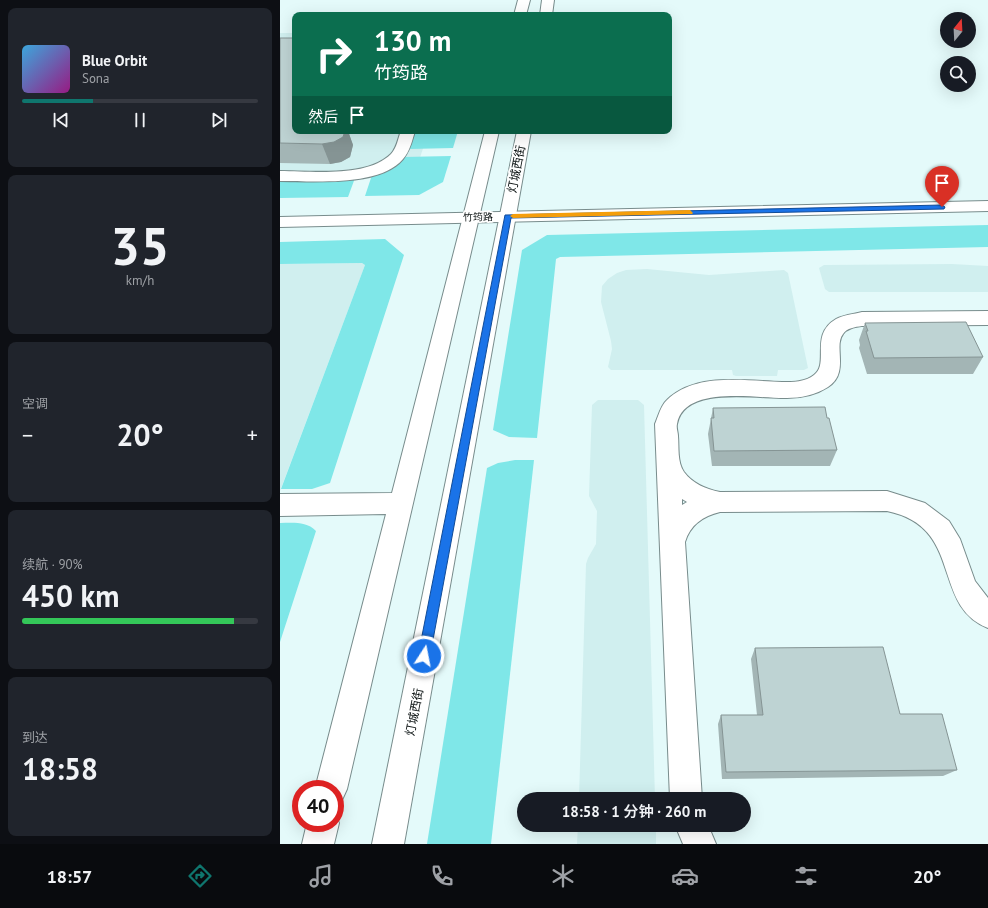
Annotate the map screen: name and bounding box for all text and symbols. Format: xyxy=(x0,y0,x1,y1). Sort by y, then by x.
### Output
north arrow xyxy=(940,12,976,48)
map controls xyxy=(940,12,976,92)
text: 130 m xyxy=(374,22,451,59)
icon: right xyxy=(308,28,360,80)
text: Blue Orbit xyxy=(82,51,147,70)
button: search xyxy=(940,56,976,92)
text: 竹筠路 xyxy=(374,61,428,84)
text: Sona xyxy=(82,70,109,87)
icon: arrive xyxy=(346,104,368,126)
text: 然后 xyxy=(308,107,338,126)
icon: previous xyxy=(50,109,72,131)
icon: pause xyxy=(129,109,151,131)
icon: next xyxy=(208,109,230,131)
street label: 灯城西街 xyxy=(504,144,528,194)
pin xyxy=(925,166,959,207)
icon: arrive xyxy=(931,172,953,194)
street label: 竹筠路 xyxy=(463,210,493,224)
text: 35 xyxy=(111,212,169,279)
text: km/h xyxy=(126,272,154,289)
text: 空调 xyxy=(22,395,48,412)
text: 20° xyxy=(116,415,164,454)
text: − xyxy=(22,421,33,449)
text: + xyxy=(247,421,258,449)
text: 续航 · 90% xyxy=(22,556,83,573)
text: 450 km xyxy=(22,576,120,615)
position arrow xyxy=(403,635,445,677)
street label: 灯城西街 xyxy=(402,687,426,737)
text: 到达 xyxy=(22,729,48,746)
text: 18:58 xyxy=(22,749,98,788)
speed limit sign: 40 xyxy=(292,780,344,832)
text: 18:58 · 1 分钟 · 260 m xyxy=(562,802,706,821)
icon: directions xyxy=(186,862,214,890)
icon: music xyxy=(307,862,335,890)
icon: phone xyxy=(428,862,456,890)
icon: climate xyxy=(549,862,577,890)
icon: car xyxy=(671,862,699,890)
icon: filters xyxy=(792,862,820,890)
text: 18:57 xyxy=(47,865,92,888)
text: 20° xyxy=(913,865,941,888)

